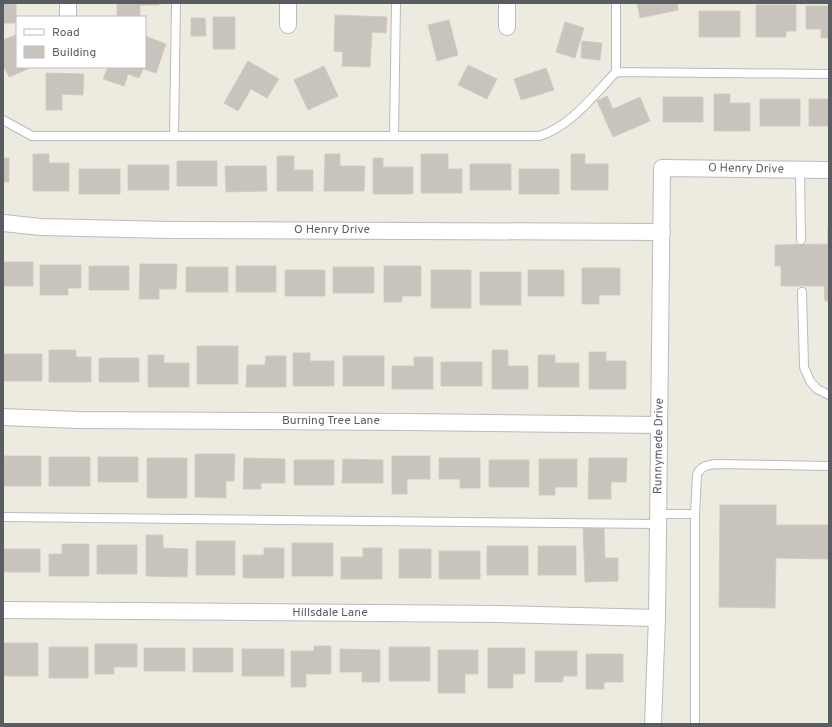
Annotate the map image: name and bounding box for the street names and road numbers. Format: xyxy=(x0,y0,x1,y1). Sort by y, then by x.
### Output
street label: O Henry Drive xyxy=(708,160,784,178)
street label: O Henry Drive xyxy=(294,222,370,238)
street label: Runnymede Drive xyxy=(650,398,668,494)
street label: Burning Tree Lane xyxy=(282,413,380,429)
street label: Hillsdale Lane xyxy=(292,605,368,621)

